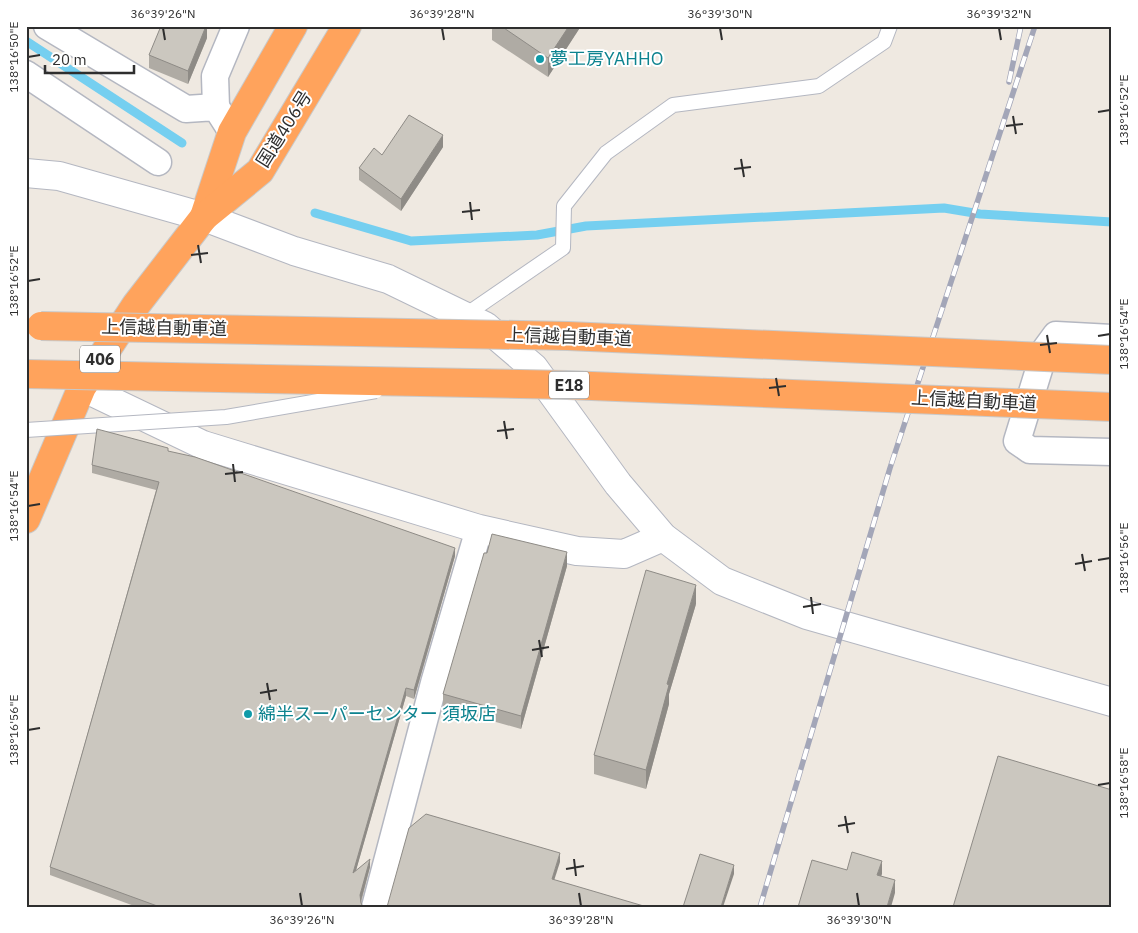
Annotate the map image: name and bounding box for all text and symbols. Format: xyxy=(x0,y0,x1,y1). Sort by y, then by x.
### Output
text: 36°39'26"N xyxy=(130,6,196,21)
text: 36°39'28"N xyxy=(409,6,475,21)
text: 36°39'30"N xyxy=(687,6,753,21)
text: 36°39'32"N xyxy=(966,6,1032,21)
text: 138°16'50"E xyxy=(6,22,21,92)
scale bar xyxy=(45,42,134,74)
place label: 夢工房YAHHO xyxy=(550,47,663,70)
text: 20 m xyxy=(52,50,87,69)
marker: 夢工房YAHHO xyxy=(534,53,546,65)
text: 138°16'52"E xyxy=(1116,75,1131,145)
street label: 国道406号 xyxy=(251,86,316,171)
text: 138°16'52"E xyxy=(6,246,21,316)
text: 138°16'54"E xyxy=(1116,299,1131,369)
street label: 上信越自動車道 xyxy=(101,315,227,340)
street label: 上信越自動車道 xyxy=(506,323,632,350)
road number: 406 xyxy=(80,346,120,372)
road number: E18 xyxy=(549,372,589,398)
street label: 上信越自動車道 xyxy=(911,386,1038,415)
text: 138°16'54"E xyxy=(6,471,21,541)
text: 138°16'56"E xyxy=(1116,523,1131,593)
text: 138°16'56"E xyxy=(6,695,21,765)
place label: 綿半スーパーセンター 須坂店 xyxy=(258,702,496,725)
marker: 綿半スーパーセンター 須坂店 xyxy=(242,708,254,720)
text: 138°16'58"E xyxy=(1116,748,1131,818)
text: 36°39'26"N xyxy=(269,912,335,927)
text: 36°39'28"N xyxy=(548,912,614,927)
text: 36°39'30"N xyxy=(826,912,892,927)

